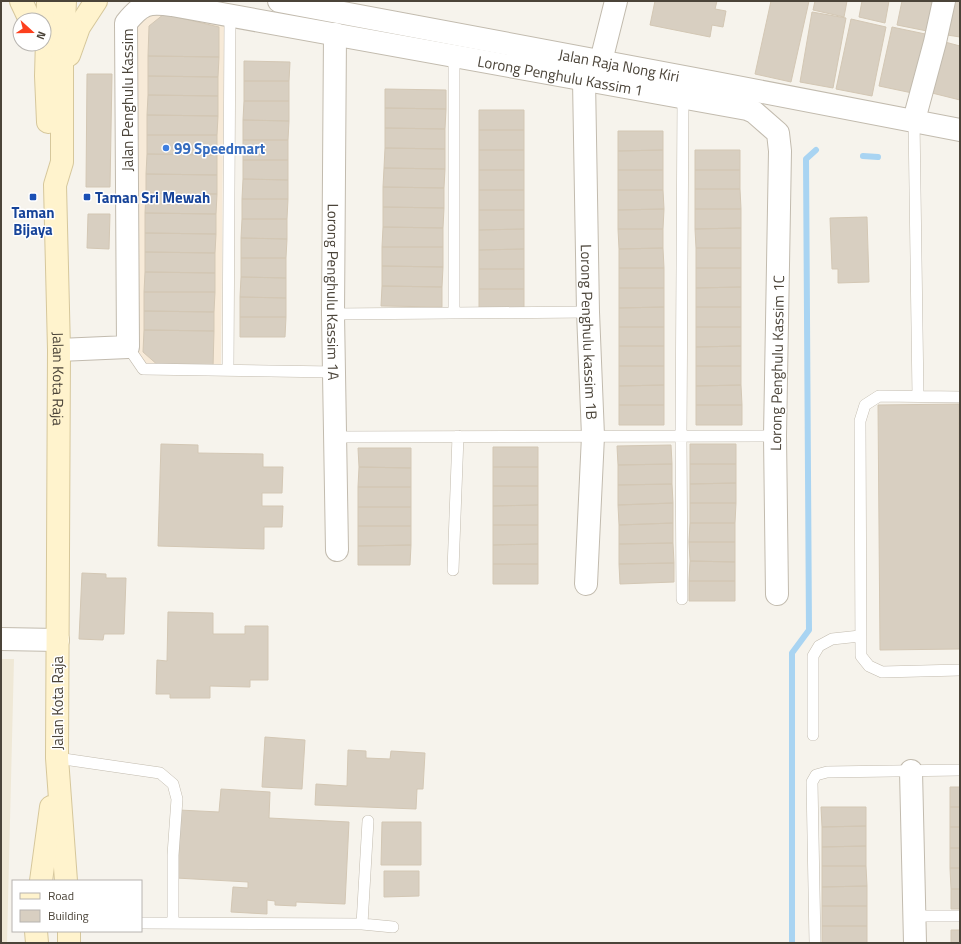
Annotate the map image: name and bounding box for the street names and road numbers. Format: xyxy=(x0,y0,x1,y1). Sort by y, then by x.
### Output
street label: Jalan Penghulu Kassim xyxy=(116,29,139,171)
street label: Jalan Raja Nong Kiri xyxy=(557,42,681,87)
street label: Lorong Penghulu Kassim 1 xyxy=(476,49,645,101)
street label: Lorong Penghulu Kassim 1A xyxy=(321,204,346,381)
street label: Lorong Penghulu kassim 1B xyxy=(575,244,604,420)
street label: Lorong Penghulu Kassim 1C xyxy=(764,275,790,451)
street label: Jalan Kota Raja xyxy=(47,332,71,426)
street label: Jalan Kota Raja xyxy=(46,656,69,750)

